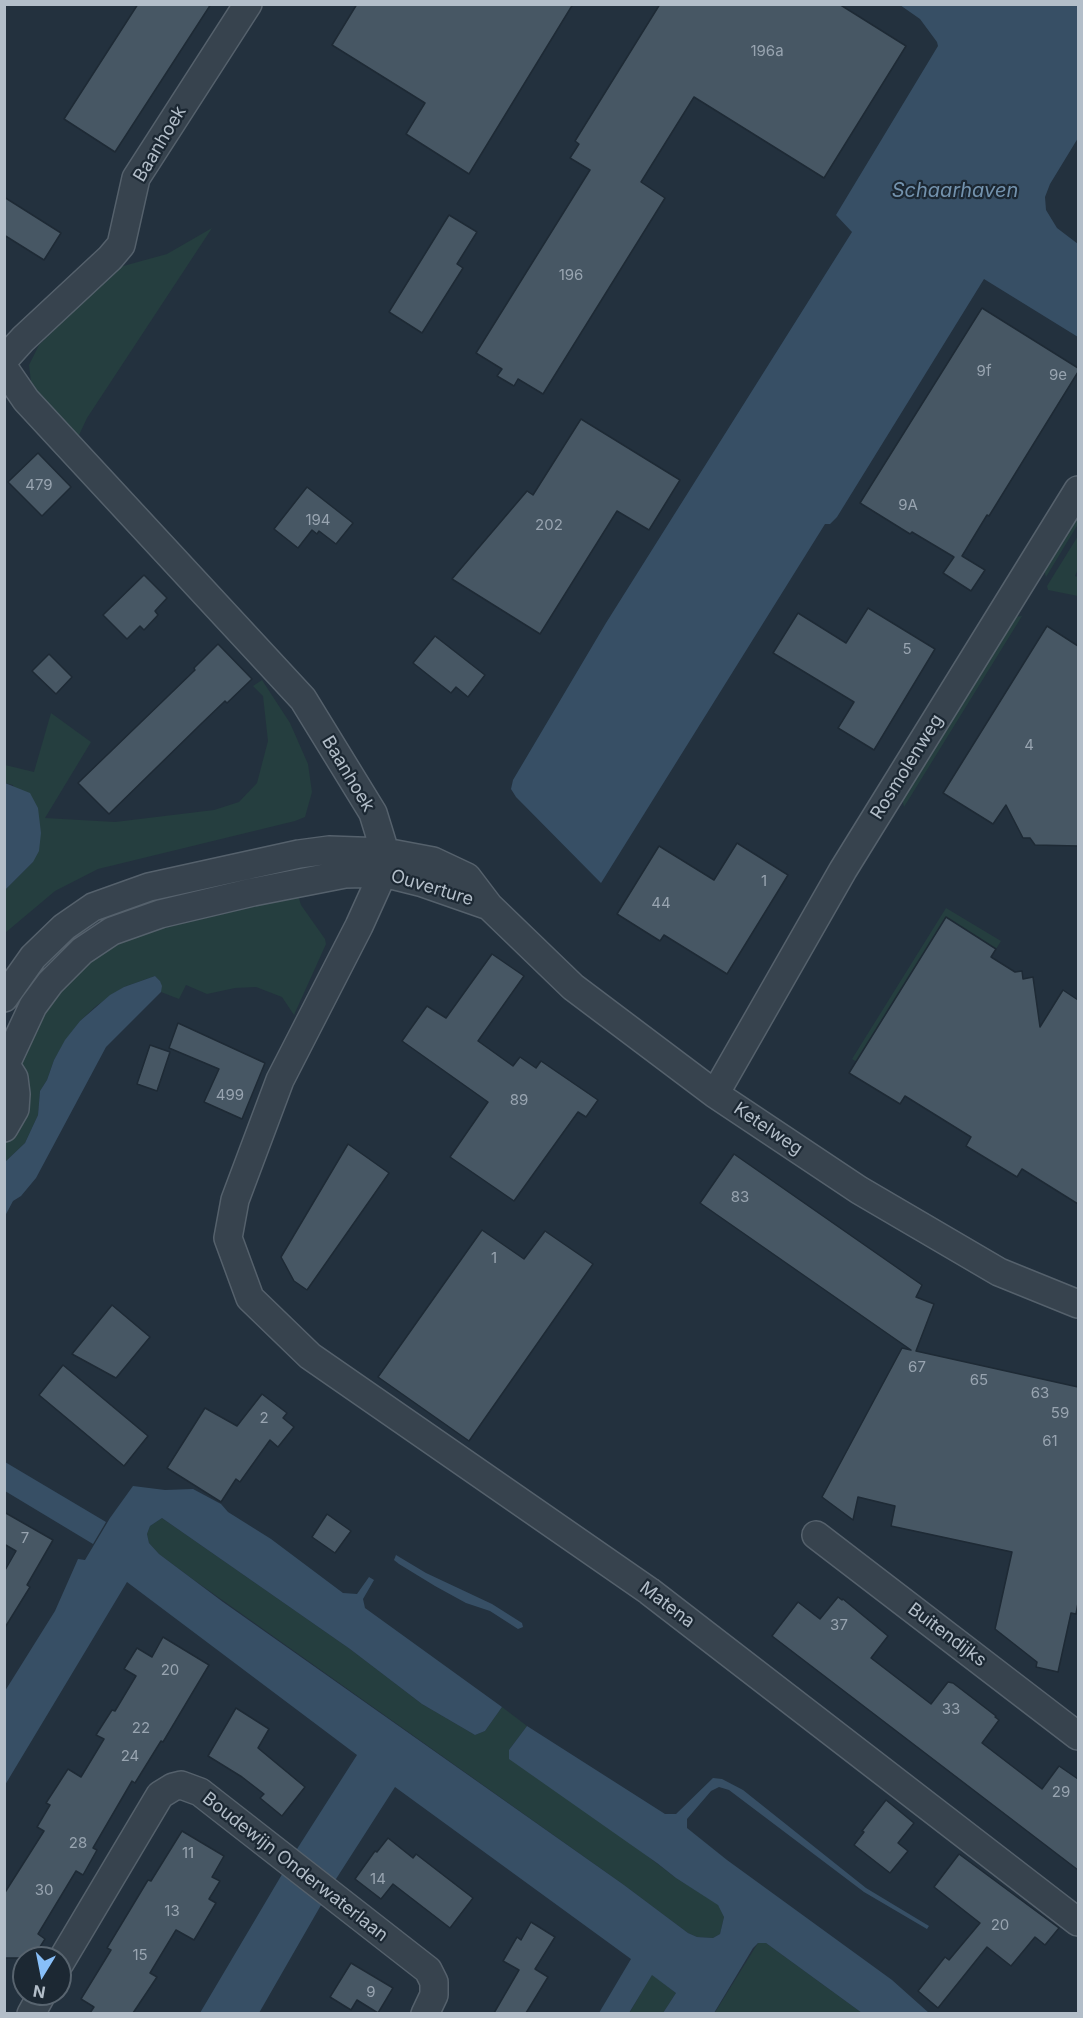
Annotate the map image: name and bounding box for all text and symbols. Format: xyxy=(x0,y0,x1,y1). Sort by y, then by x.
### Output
house number: 196a xyxy=(750,42,784,60)
street label: Baanhoek xyxy=(129,102,191,186)
water label: Schaarhaven xyxy=(892,179,1018,203)
house number: 196 xyxy=(559,266,583,284)
house number: 9f xyxy=(977,362,991,380)
house number: 9e xyxy=(1049,366,1067,384)
house number: 479 xyxy=(25,476,53,494)
house number: 9A xyxy=(898,496,918,514)
house number: 194 xyxy=(305,511,331,529)
house number: 202 xyxy=(535,516,563,534)
house number: 5 xyxy=(902,640,912,658)
street label: Rosmolenweg xyxy=(866,711,948,823)
street label: Baanhoek xyxy=(317,732,379,816)
house number: 4 xyxy=(1024,736,1034,754)
street label: Ouverture xyxy=(388,865,476,911)
house number: 1 xyxy=(761,872,767,890)
house number: 44 xyxy=(651,894,671,912)
house number: 499 xyxy=(216,1086,244,1104)
house number: 89 xyxy=(510,1091,528,1109)
street label: Ketelweg xyxy=(729,1098,807,1160)
house number: 83 xyxy=(731,1188,749,1206)
house number: 1 xyxy=(491,1249,497,1267)
house number: 67 xyxy=(908,1358,926,1376)
house number: 65 xyxy=(970,1371,988,1389)
house number: 63 xyxy=(1031,1384,1049,1402)
house number: 59 xyxy=(1051,1404,1069,1422)
house number: 2 xyxy=(259,1409,269,1427)
house number: 61 xyxy=(1042,1432,1058,1450)
house number: 7 xyxy=(21,1529,29,1547)
street label: Matena xyxy=(635,1577,699,1633)
street label: Buitendijks xyxy=(903,1598,991,1672)
house number: 37 xyxy=(830,1616,848,1634)
house number: 20 xyxy=(161,1661,179,1679)
house number: 33 xyxy=(942,1700,960,1718)
house number: 22 xyxy=(132,1719,150,1737)
house number: 24 xyxy=(121,1747,139,1765)
house number: 29 xyxy=(1052,1783,1070,1801)
street label: Boudewijn Onderwaterlaan xyxy=(198,1788,392,1946)
house number: 28 xyxy=(69,1834,87,1852)
house number: 11 xyxy=(182,1844,194,1862)
house number: 14 xyxy=(370,1870,386,1888)
house number: 30 xyxy=(35,1881,53,1899)
house number: 13 xyxy=(164,1902,180,1920)
house number: 20 xyxy=(991,1916,1009,1934)
north arrow xyxy=(12,1946,72,2006)
house number: 15 xyxy=(132,1946,148,1964)
text: N xyxy=(31,1981,47,2003)
house number: 9 xyxy=(366,1983,376,2001)

